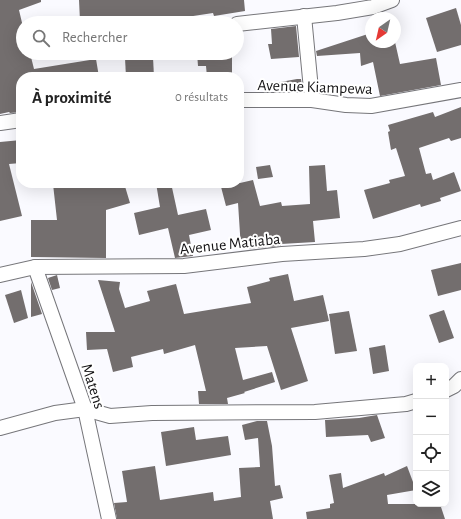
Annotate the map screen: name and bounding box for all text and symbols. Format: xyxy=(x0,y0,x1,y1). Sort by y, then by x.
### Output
north arrow xyxy=(365,12,401,48)
search box xyxy=(16,16,244,60)
icon: search xyxy=(30,27,52,49)
text: Rechercher xyxy=(62,30,127,45)
street label: Avenue Kiampewa xyxy=(257,77,373,97)
text: À proximité xyxy=(32,89,112,106)
text: 0 résultats xyxy=(175,91,228,104)
street label: Avenue Matiaba xyxy=(179,231,281,257)
street label: Matens xyxy=(78,362,108,411)
map controls xyxy=(413,363,449,507)
button: + xyxy=(413,363,449,399)
button: − xyxy=(413,399,449,435)
button: locate xyxy=(413,435,449,471)
button: layers xyxy=(413,471,449,507)

